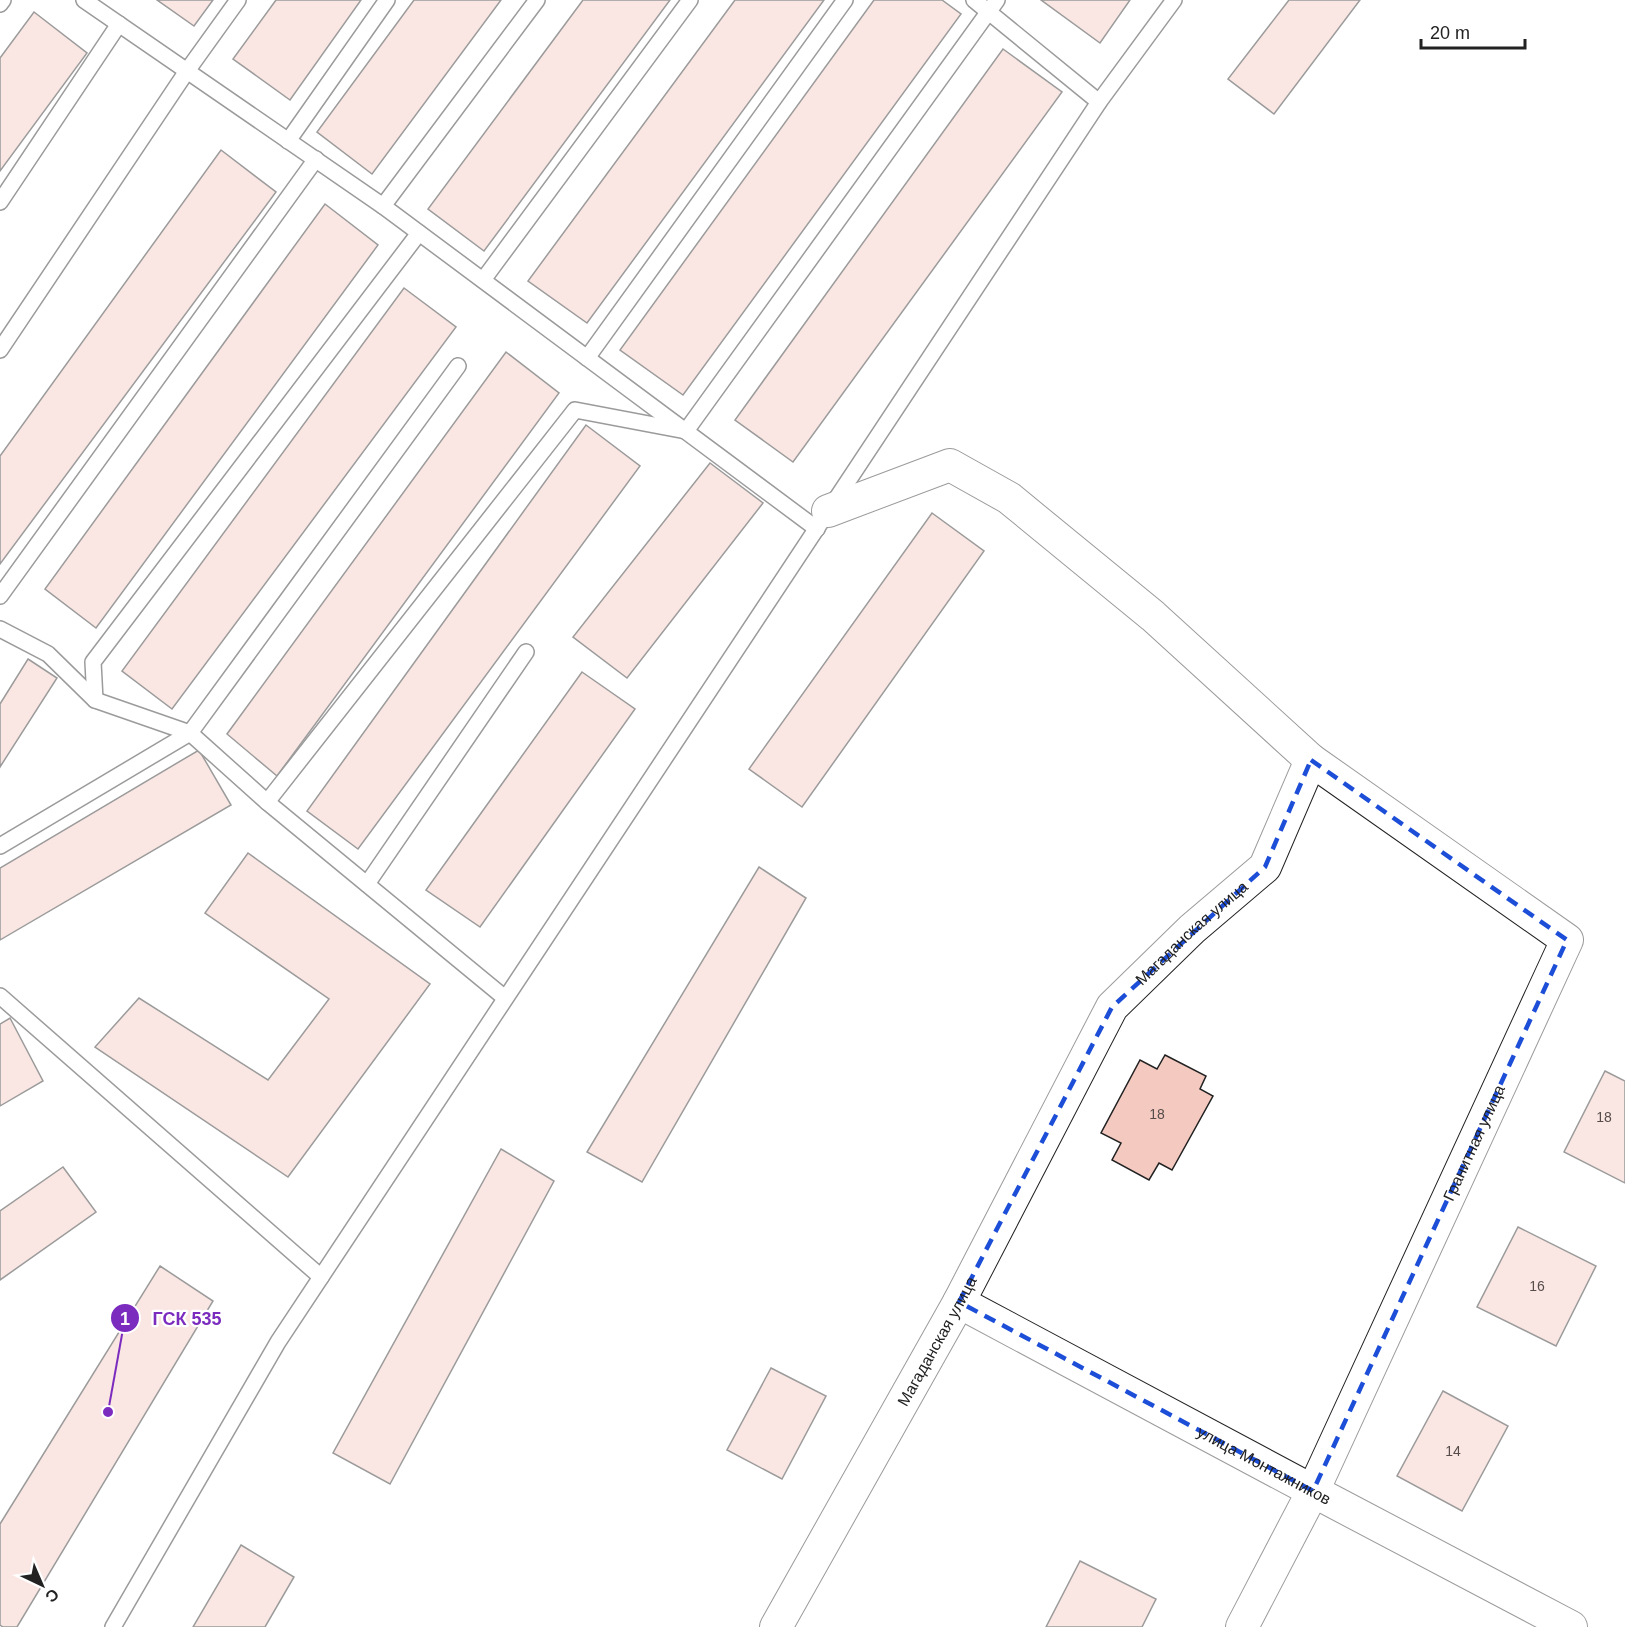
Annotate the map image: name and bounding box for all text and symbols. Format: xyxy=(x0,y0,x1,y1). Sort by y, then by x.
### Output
scale bar xyxy=(1421,12,1524,50)
text: 20 m xyxy=(1430,23,1470,43)
street label: Магаданская улица xyxy=(1132,877,1251,988)
street label: Гранитная улица xyxy=(1440,1082,1508,1203)
house number: 18 xyxy=(1149,1106,1165,1122)
house number: 18 xyxy=(1596,1109,1612,1125)
street label: Магаданская улица xyxy=(894,1273,979,1409)
house number: 16 xyxy=(1529,1278,1545,1294)
callout: ГСК 535 xyxy=(110,1300,233,1336)
text: 1 xyxy=(120,1309,130,1329)
text: ГСК 535 xyxy=(153,1309,222,1329)
street label: улица Монтажников xyxy=(1195,1422,1334,1507)
house number: 14 xyxy=(1445,1443,1461,1459)
north arrow xyxy=(12,1555,72,1615)
text: С xyxy=(42,1585,62,1606)

